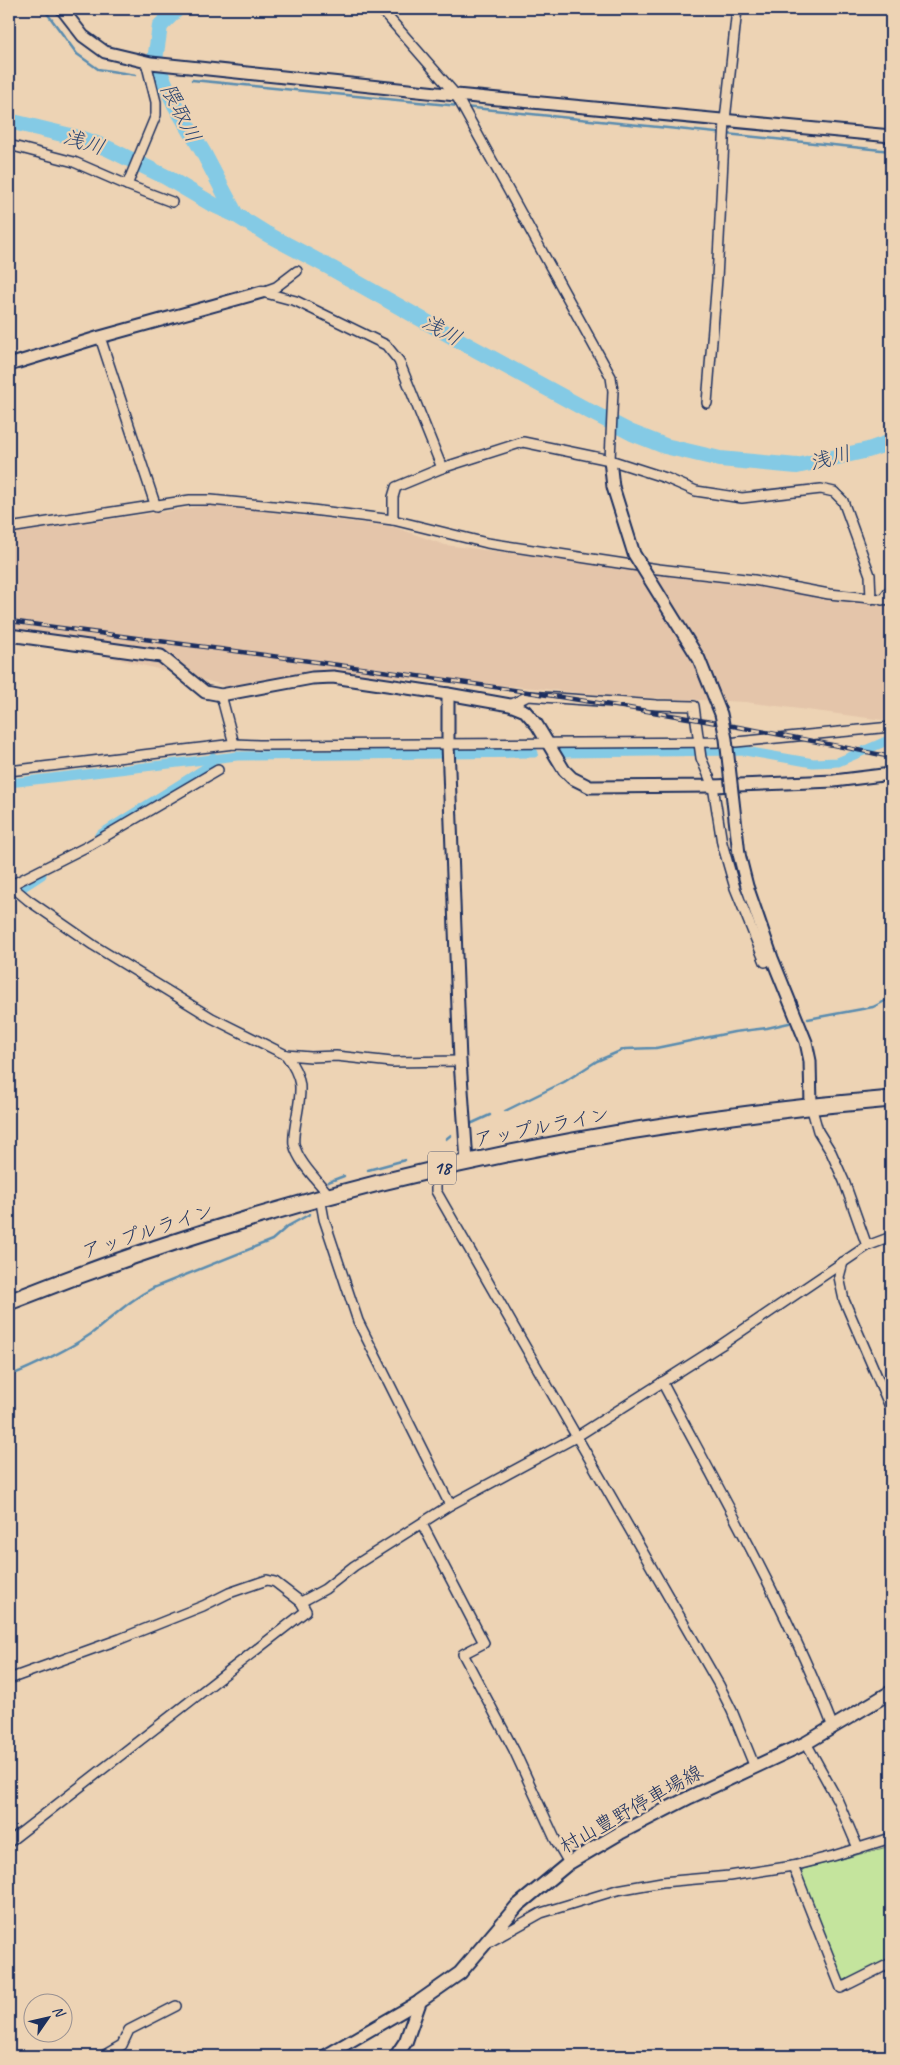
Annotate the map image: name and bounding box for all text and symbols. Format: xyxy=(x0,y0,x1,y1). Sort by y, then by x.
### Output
water label: 隈取川 xyxy=(155,79,207,147)
water label: 浅川 xyxy=(60,123,108,161)
water label: 浅川 xyxy=(417,308,467,352)
water label: 浅川 xyxy=(806,440,854,476)
street label: アップルライン xyxy=(472,1102,612,1152)
road number: 18 xyxy=(428,1152,456,1184)
street label: アップルライン xyxy=(79,1198,217,1264)
street label: 村山豊野停車場線 xyxy=(555,1759,707,1859)
north arrow xyxy=(22,1992,72,2042)
text: N xyxy=(49,2003,69,2021)

